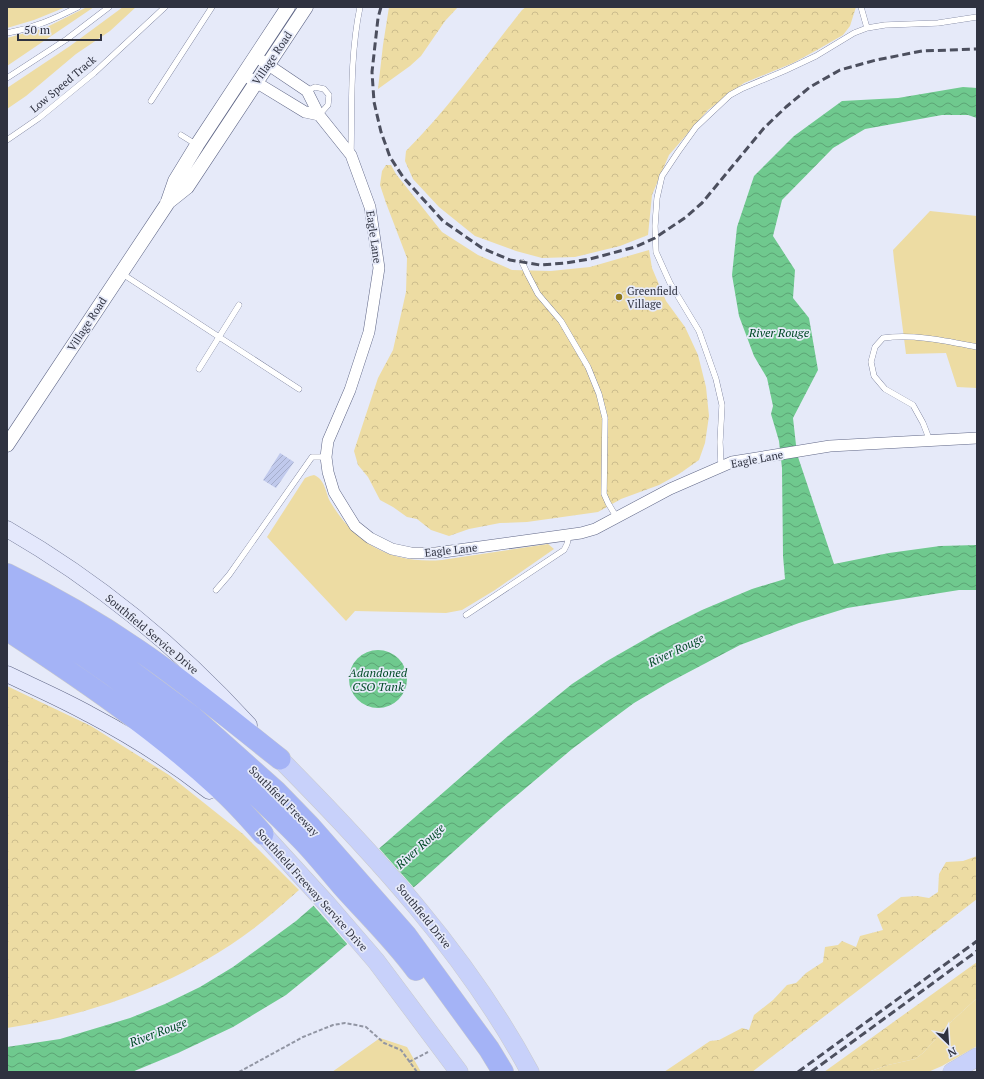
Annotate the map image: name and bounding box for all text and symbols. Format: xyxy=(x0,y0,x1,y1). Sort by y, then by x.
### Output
scale bar xyxy=(18,16,101,42)
text: 50 m xyxy=(24,22,51,37)
street label: Village Road xyxy=(249,29,295,87)
street label: Low Speed Track xyxy=(27,52,99,116)
street label: Eagle Lane xyxy=(363,210,385,265)
place label: Greenfield Village xyxy=(627,284,678,311)
marker: Greenfield Village xyxy=(614,292,624,302)
street label: Village Road xyxy=(64,294,110,354)
water label: River Rouge xyxy=(748,325,810,340)
street label: Eagle Lane xyxy=(730,447,785,471)
street label: Eagle Lane xyxy=(424,540,479,560)
street label: Southfield Service Drive xyxy=(103,591,202,677)
water label: River Rouge xyxy=(645,630,707,670)
water label: Adandoned CSO Tank xyxy=(348,665,408,694)
street label: Southfield Freeway xyxy=(246,763,322,839)
water label: River Rouge xyxy=(392,820,448,872)
street label: Southfield Freeway Service Drive xyxy=(253,826,371,955)
street label: Southfield Drive xyxy=(394,881,455,952)
water label: River Rouge xyxy=(126,1014,189,1050)
north arrow xyxy=(928,1023,968,1063)
text: N xyxy=(945,1044,959,1060)

